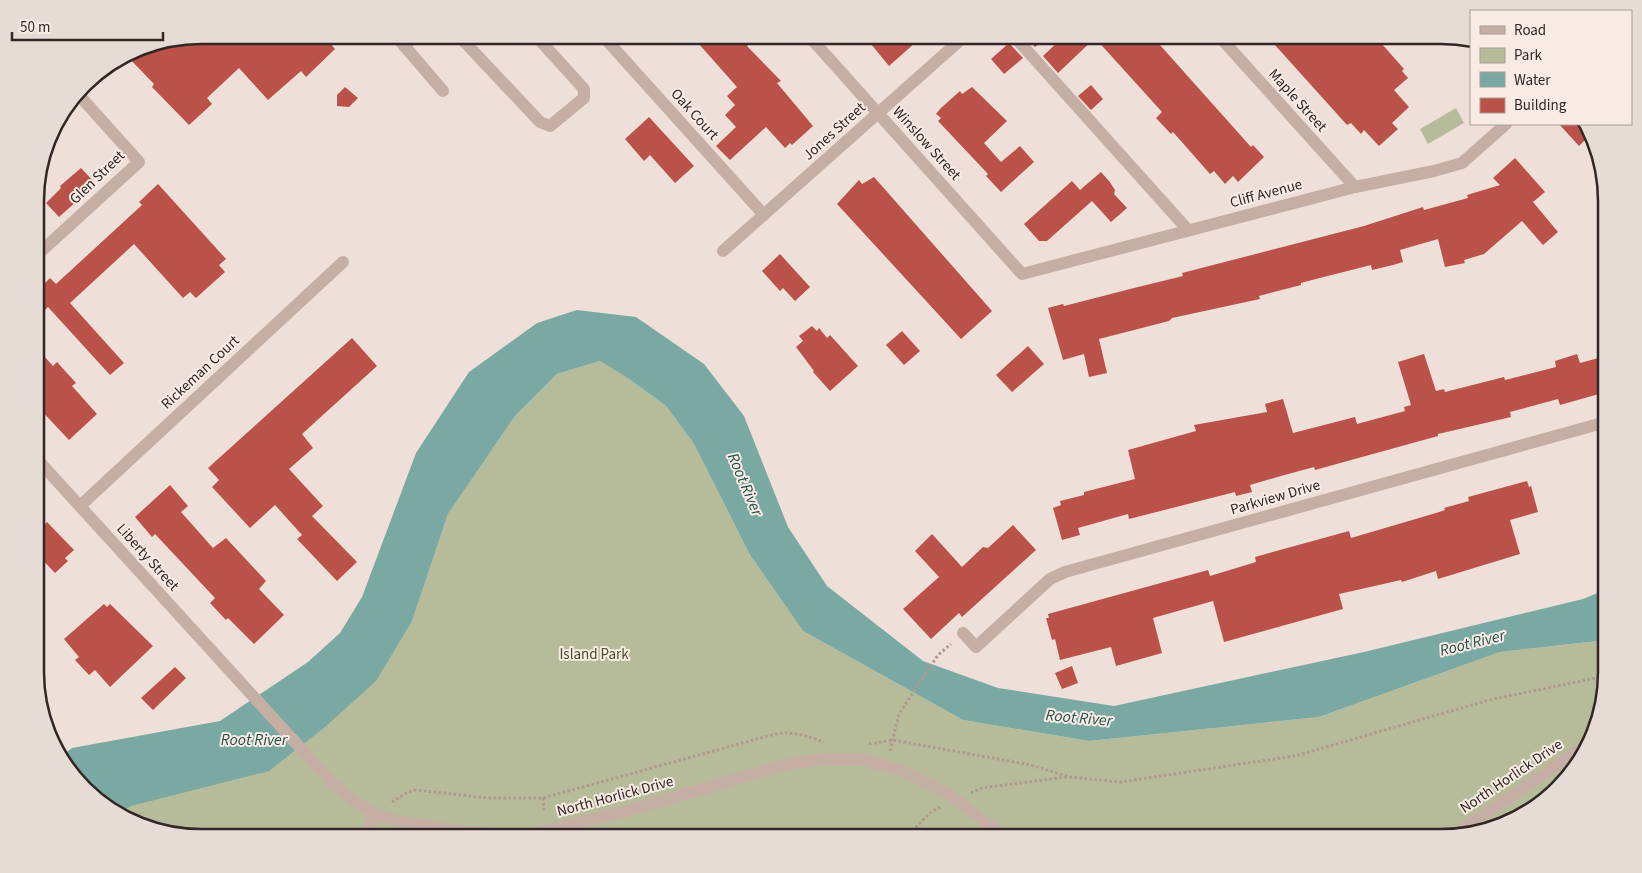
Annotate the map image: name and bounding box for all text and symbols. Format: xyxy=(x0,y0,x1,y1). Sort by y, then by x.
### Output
scale bar xyxy=(12,10,164,42)
legend xyxy=(1470,10,1632,125)
text: 50 m xyxy=(20,17,50,38)
text: Road xyxy=(1514,20,1546,41)
text: Park xyxy=(1514,45,1543,66)
street label: Maple Street xyxy=(1264,64,1332,137)
text: Water xyxy=(1514,70,1551,91)
street label: Oak Court xyxy=(666,84,724,145)
text: Building xyxy=(1514,95,1567,116)
street label: Jones Street xyxy=(798,98,870,165)
street label: Winslow Street xyxy=(888,102,966,185)
street label: Glen Street xyxy=(65,146,130,209)
street label: Cliff Avenue xyxy=(1228,174,1305,213)
street label: Rickeman Court xyxy=(157,331,244,414)
water label: Root River xyxy=(722,449,769,521)
street label: Parkview Drive xyxy=(1228,475,1323,520)
street label: Liberty Street xyxy=(112,519,184,596)
water label: Root River xyxy=(1437,624,1509,662)
park label: Island Park xyxy=(559,644,629,665)
water label: Root River xyxy=(1045,704,1115,732)
water label: Root River xyxy=(221,729,289,751)
street label: North Horlick Drive xyxy=(1456,734,1567,819)
street label: North Horlick Drive xyxy=(555,771,676,822)

